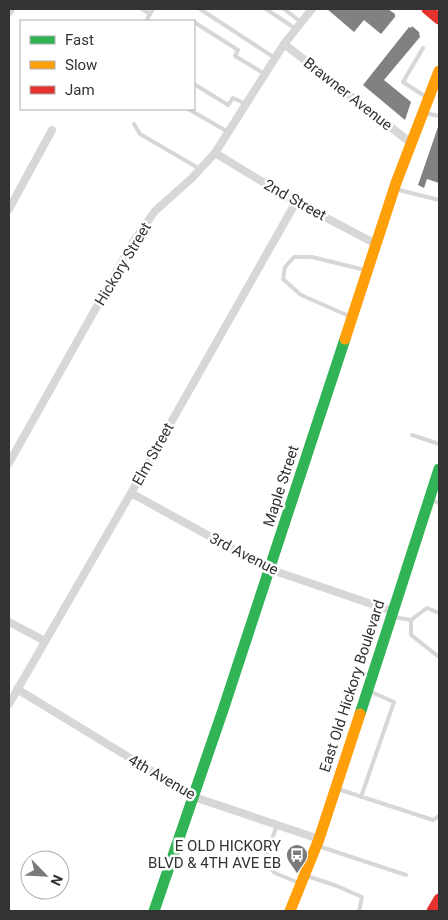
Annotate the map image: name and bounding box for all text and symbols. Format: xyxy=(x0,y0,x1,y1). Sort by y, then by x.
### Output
legend xyxy=(20,20,195,110)
text: Fast xyxy=(65,31,94,49)
street label: Brawner Avenue xyxy=(300,54,396,134)
text: Slow xyxy=(65,56,97,74)
text: Jam xyxy=(65,81,95,99)
street label: 2nd Street xyxy=(261,176,329,225)
street label: Hickory Street xyxy=(91,219,155,309)
street label: Elm Street xyxy=(128,420,178,488)
street label: Maple Street xyxy=(259,443,303,529)
street label: 3rd Avenue xyxy=(207,529,281,579)
street label: East Old Hickory Boulevard xyxy=(316,598,388,774)
street label: 4th Avenue xyxy=(125,751,199,803)
place label: E OLD HICKORY BLVD & 4TH AVE EB xyxy=(148,837,281,872)
bus stop icon: E OLD HICKORY BLVD & 4TH AVE EB xyxy=(285,843,309,874)
north arrow xyxy=(20,850,70,900)
text: N xyxy=(48,873,66,888)

